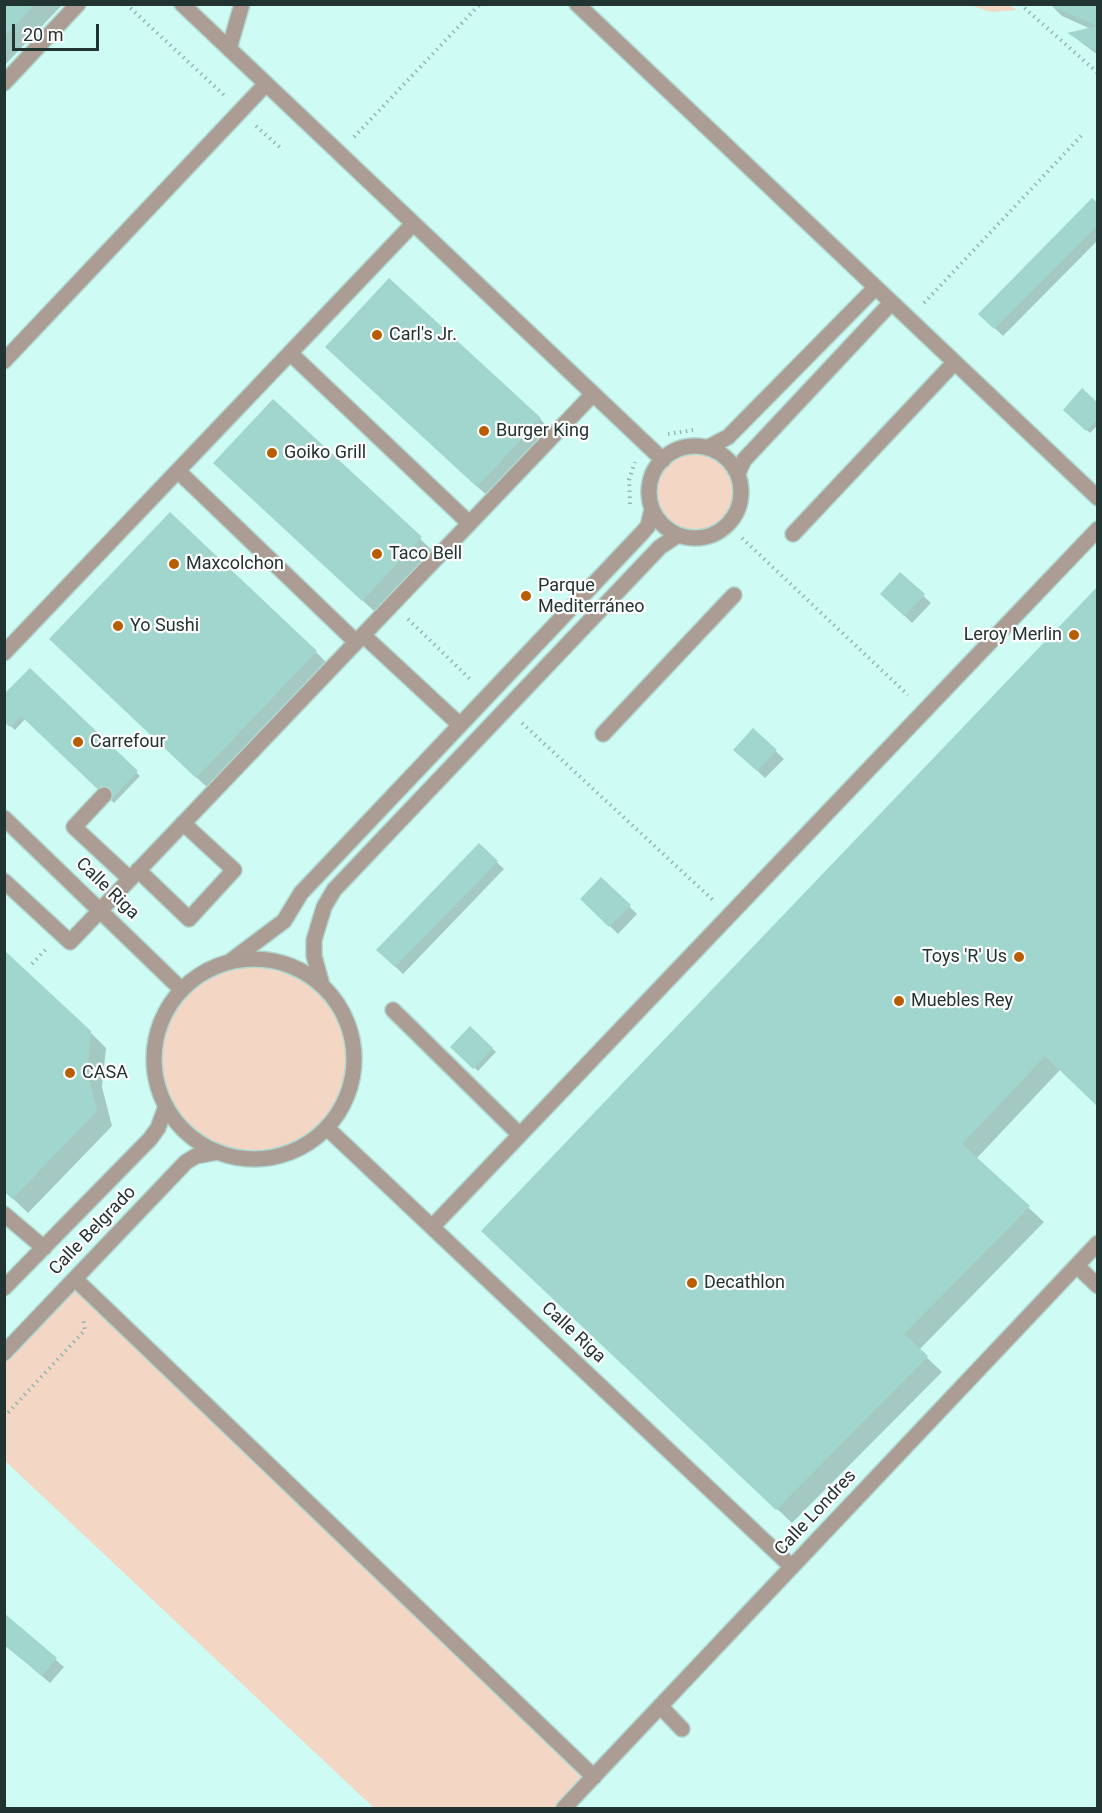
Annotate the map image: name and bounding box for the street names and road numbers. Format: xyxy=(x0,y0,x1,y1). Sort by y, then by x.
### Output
street label: Calle Riga xyxy=(71,854,143,924)
street label: Calle Belgrado xyxy=(45,1182,141,1280)
street label: Calle Riga xyxy=(537,1298,609,1368)
street label: Calle Londres xyxy=(771,1466,861,1560)

